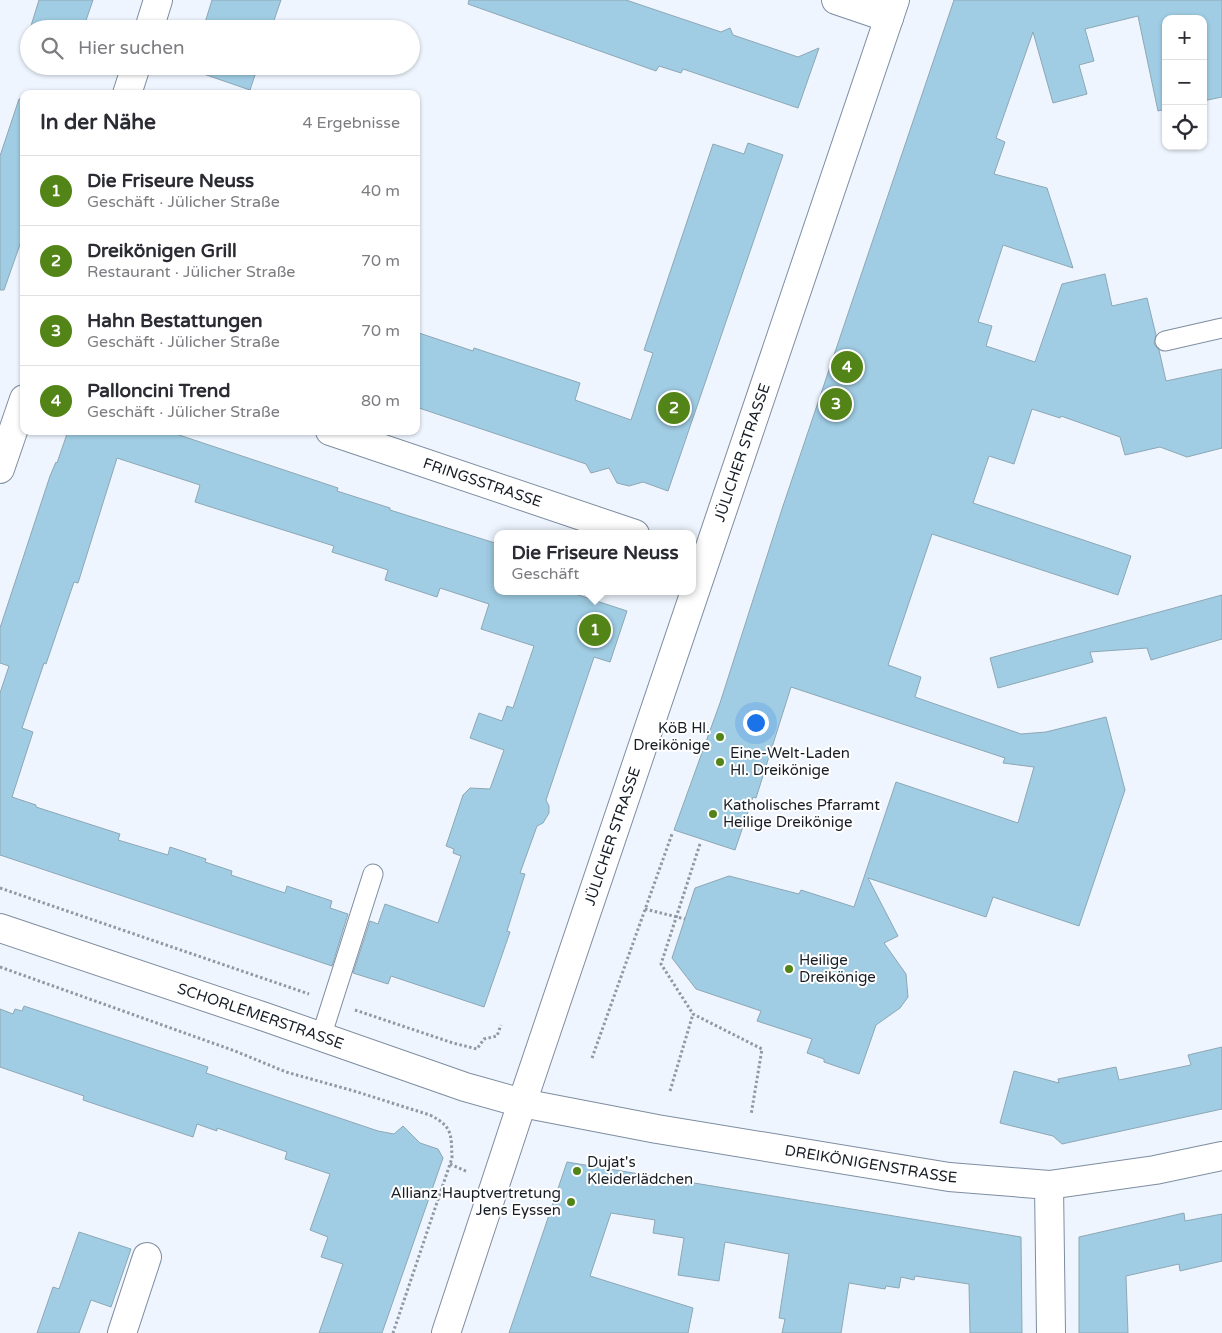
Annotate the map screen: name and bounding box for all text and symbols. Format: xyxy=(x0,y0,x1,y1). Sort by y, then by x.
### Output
map controls xyxy=(1162,15,1207,150)
button: + xyxy=(1162,15,1207,60)
search box xyxy=(20,20,420,75)
icon: search xyxy=(38,34,66,62)
text: Hier suchen xyxy=(78,37,185,59)
button: − xyxy=(1162,60,1207,105)
button: locate xyxy=(1162,105,1207,150)
text: In der Nähe xyxy=(40,110,156,135)
text: 4 Ergebnisse xyxy=(302,113,400,133)
text: Die Friseure Neuss xyxy=(87,170,254,192)
text: 1 xyxy=(51,181,61,201)
text: 40 m xyxy=(361,181,400,201)
text: Geschäft · Jülicher Straße xyxy=(87,192,280,212)
text: Dreikönigen Grill xyxy=(87,240,237,262)
text: 2 xyxy=(51,251,61,271)
text: 70 m xyxy=(361,251,400,271)
text: Restaurant · Jülicher Straße xyxy=(87,262,295,282)
text: Hahn Bestattungen xyxy=(87,310,263,332)
text: 3 xyxy=(51,321,61,341)
text: 70 m xyxy=(361,321,400,341)
text: Geschäft · Jülicher Straße xyxy=(87,332,280,352)
pin: 4 xyxy=(831,348,863,386)
text: Palloncini Trend xyxy=(87,380,230,402)
street label: JÜLICHER STRASSE xyxy=(710,381,774,524)
pin: 3 xyxy=(820,385,852,423)
pin: 2 xyxy=(658,389,690,427)
text: 4 xyxy=(51,391,61,411)
text: 80 m xyxy=(361,391,400,411)
text: Geschäft · Jülicher Straße xyxy=(87,402,280,422)
street label: FRINGSSTRASSE xyxy=(421,454,544,511)
popup xyxy=(494,530,696,595)
text: Die Friseure Neuss xyxy=(511,542,679,564)
text: Geschäft xyxy=(511,564,579,584)
pin: 1 xyxy=(579,611,611,649)
your location xyxy=(743,710,769,736)
place label: KöB Hl. Dreikönige xyxy=(633,719,710,754)
marker: KöB Hl. Dreikönige xyxy=(714,731,726,743)
place label: Eine-Welt-Laden Hl. Dreikönige xyxy=(730,744,850,779)
marker: Eine-Welt-Laden Hl. Dreikönige xyxy=(714,756,726,768)
street label: JÜLICHER STRASSE xyxy=(581,765,644,908)
place label: Katholisches Pfarramt Heilige Dreikönige xyxy=(723,796,880,831)
marker: Katholisches Pfarramt Heilige Dreikönige xyxy=(707,808,719,820)
place label: Heilige Dreikönige xyxy=(799,951,876,986)
marker: Heilige Dreikönige xyxy=(783,963,795,975)
street label: SCHORLEMERSTRASSE xyxy=(175,979,346,1053)
street label: DREIKÖNIGENSTRASSE xyxy=(783,1141,958,1187)
place label: Dujat's Kleiderlädchen xyxy=(587,1153,693,1188)
marker: Dujat's Kleiderlädchen xyxy=(571,1165,583,1177)
place label: Allianz Hauptvertretung Jens Eyssen xyxy=(391,1184,561,1219)
marker: Allianz Hauptvertretung Jens Eyssen xyxy=(565,1196,577,1208)

